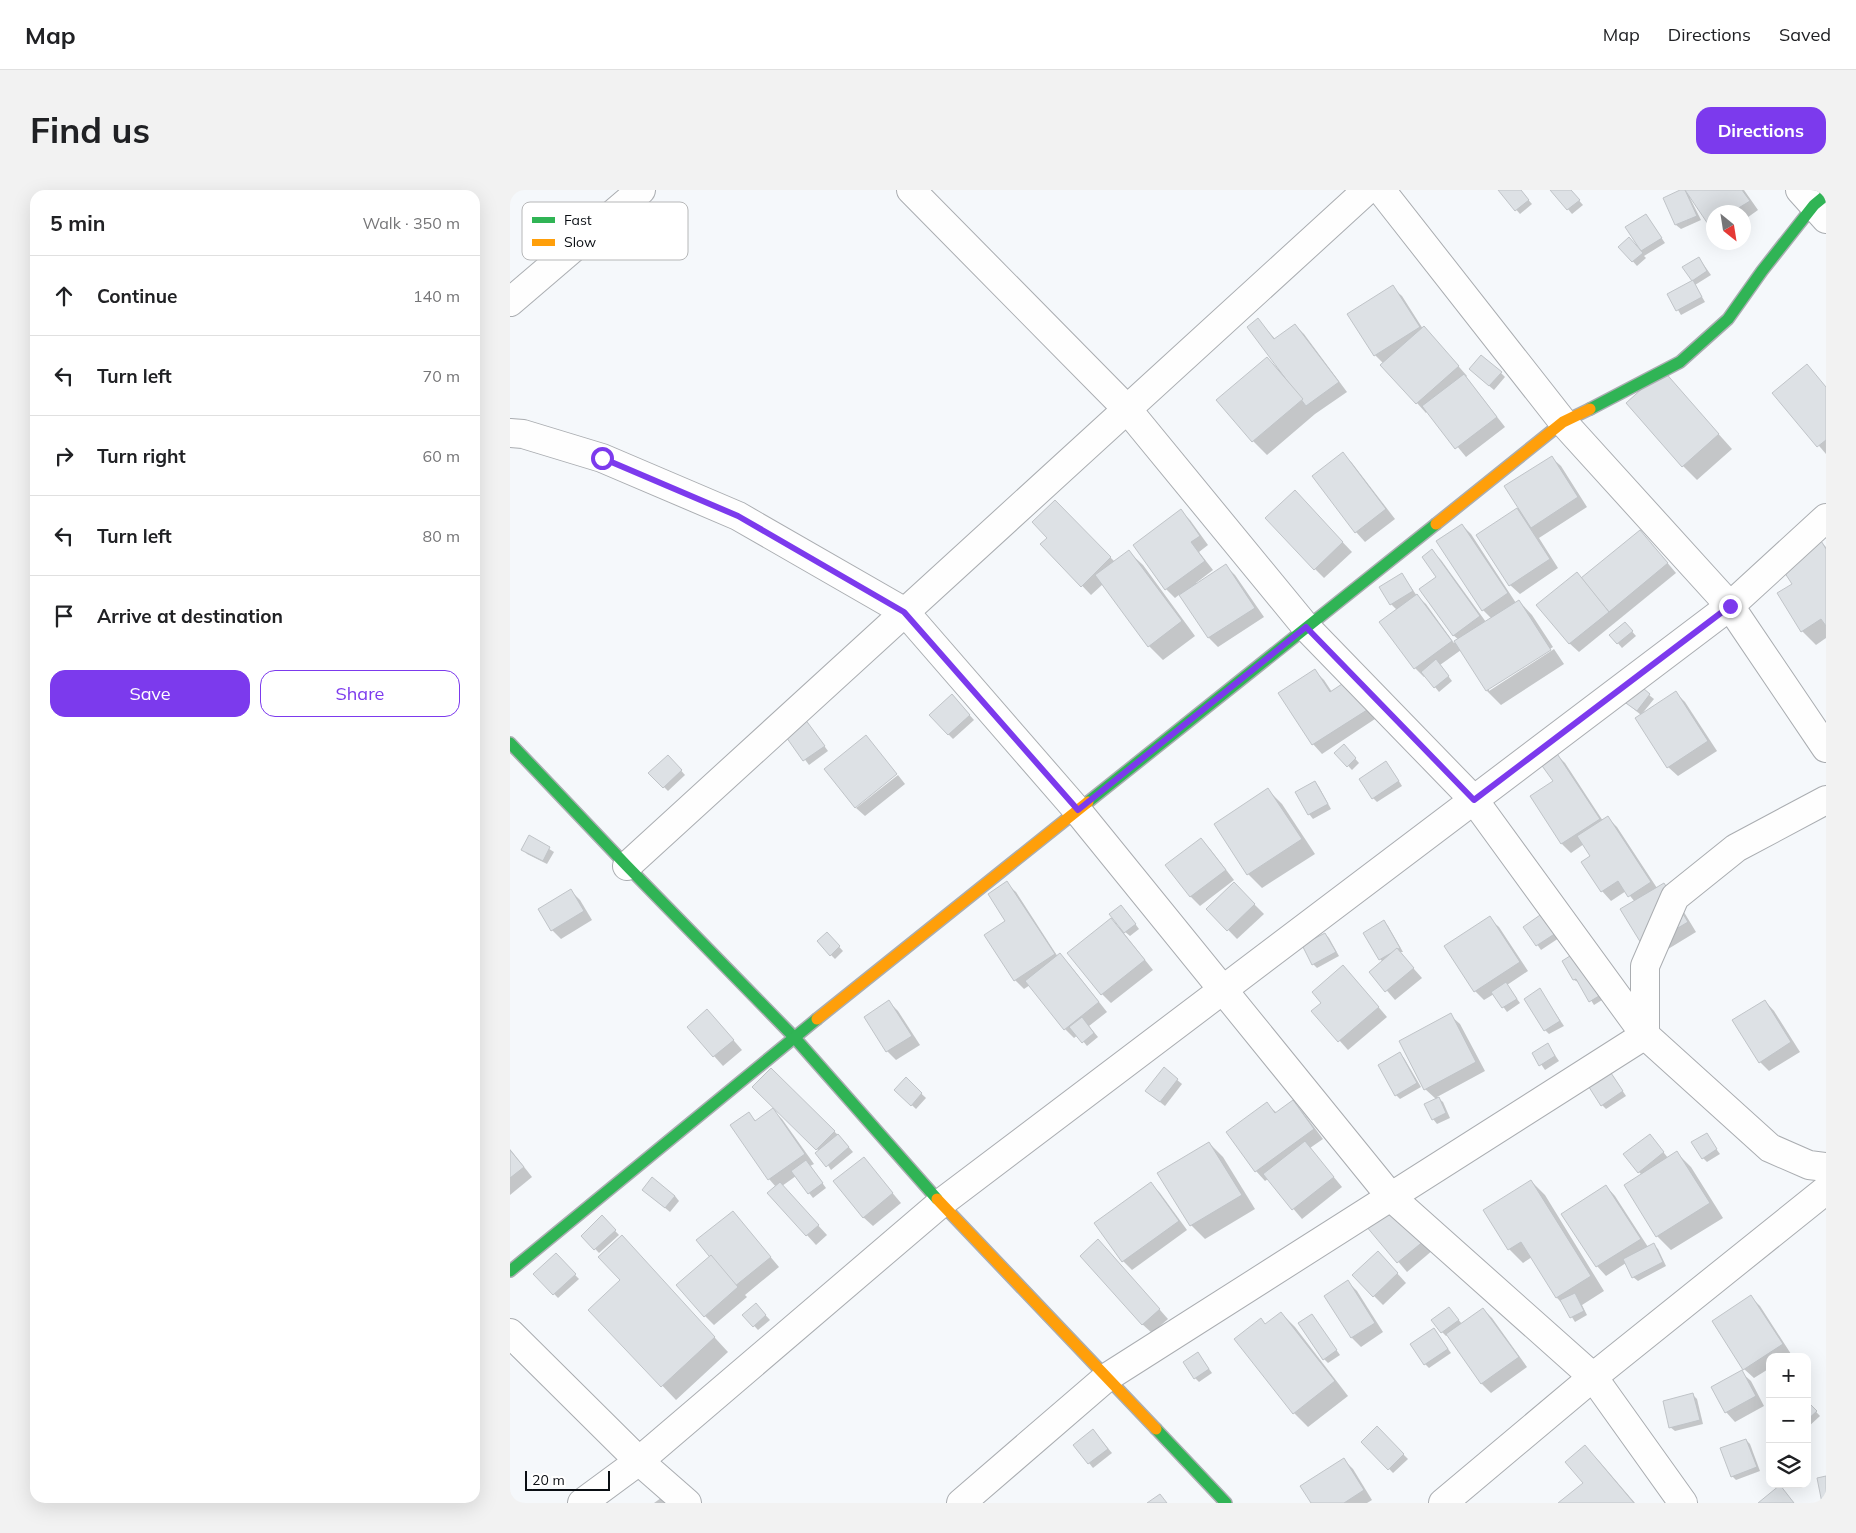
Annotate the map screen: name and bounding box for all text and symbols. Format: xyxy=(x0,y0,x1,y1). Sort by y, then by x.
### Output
text: Map xyxy=(25,20,76,50)
text: Map xyxy=(1603,23,1640,46)
text: Directions xyxy=(1668,23,1751,46)
text: Saved xyxy=(1779,23,1831,46)
button: Directions xyxy=(1696,107,1826,154)
text: Find us xyxy=(30,108,150,152)
legend xyxy=(522,202,688,260)
north arrow xyxy=(1706,205,1751,250)
text: 5 min xyxy=(50,210,105,236)
text: Fast xyxy=(564,211,592,229)
text: Walk · 350 m xyxy=(362,213,460,233)
text: Slow xyxy=(564,233,596,251)
icon: ahead xyxy=(50,282,78,310)
text: Continue xyxy=(97,284,177,308)
text: 140 m xyxy=(413,286,460,306)
icon: left xyxy=(50,362,78,390)
text: Turn left xyxy=(97,364,172,388)
text: 70 m xyxy=(423,366,460,386)
icon: right xyxy=(50,442,78,470)
text: Turn right xyxy=(97,444,186,468)
text: 60 m xyxy=(423,446,460,466)
route start xyxy=(591,447,614,470)
icon: left xyxy=(50,522,78,550)
text: Turn left xyxy=(97,524,172,548)
text: 80 m xyxy=(423,526,460,546)
route end xyxy=(1719,595,1742,618)
icon: arrive xyxy=(50,602,78,630)
text: Arrive at destination xyxy=(97,604,283,628)
button: Save xyxy=(50,670,250,717)
button: Share xyxy=(260,670,460,717)
map controls xyxy=(1766,1353,1811,1488)
button: + xyxy=(1766,1353,1811,1398)
button: − xyxy=(1766,1398,1811,1443)
button: layers xyxy=(1766,1443,1811,1488)
scale bar xyxy=(525,1468,610,1491)
text: 20 m xyxy=(532,1471,565,1489)

